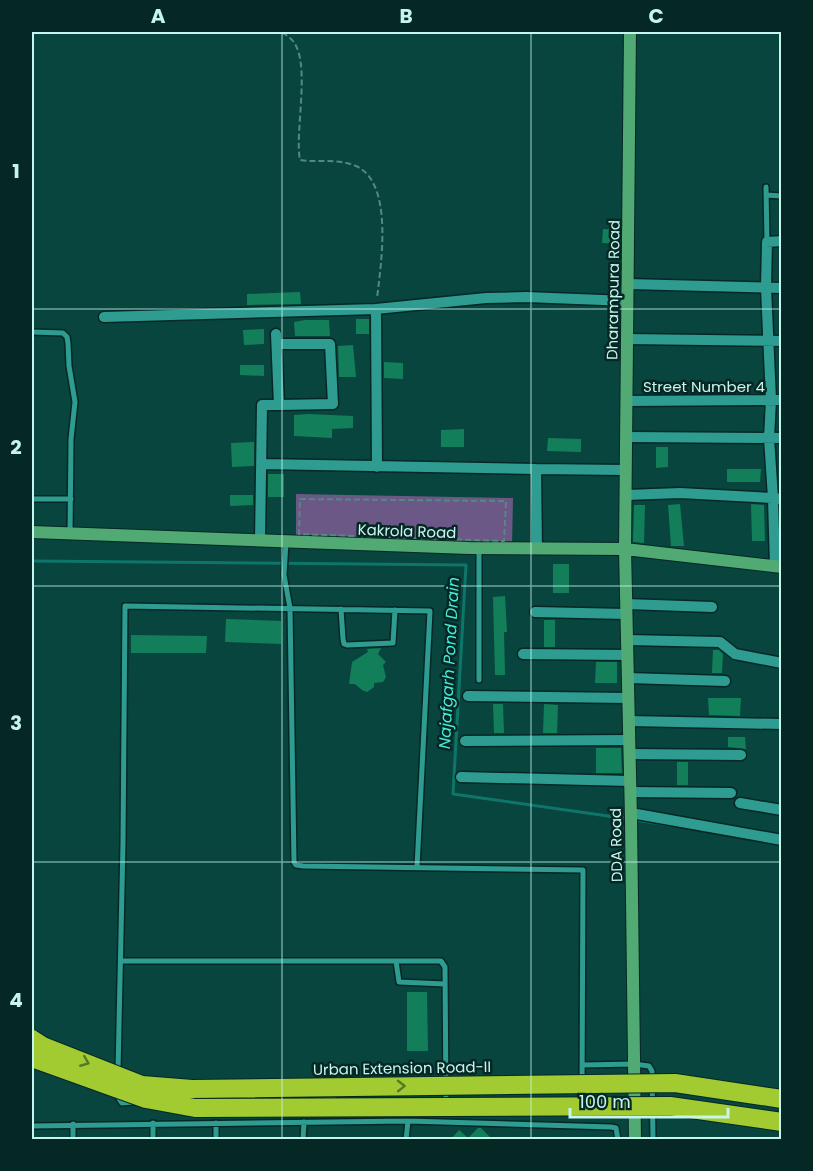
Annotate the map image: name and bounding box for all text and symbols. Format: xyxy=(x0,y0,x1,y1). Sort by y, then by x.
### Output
text: A xyxy=(151,2,166,30)
text: B xyxy=(399,2,413,30)
text: C xyxy=(648,2,664,30)
text: 1 xyxy=(12,157,20,185)
street label: Dharampura Road xyxy=(601,220,625,360)
street label: Street Number 4 xyxy=(643,376,765,397)
text: 2 xyxy=(10,433,22,461)
street label: Kakrola Road xyxy=(357,519,457,543)
water label: Najafgarh Pond Drain xyxy=(433,576,465,750)
text: 3 xyxy=(10,709,22,737)
street label: DDA Road xyxy=(605,808,627,882)
text: 4 xyxy=(9,986,23,1014)
one-way arrow xyxy=(79,1055,90,1068)
street label: Urban Extension Road-II xyxy=(313,1056,491,1080)
one-way arrow xyxy=(397,1080,406,1092)
scale bar xyxy=(570,1081,728,1119)
text: 100 m xyxy=(579,1089,631,1114)

